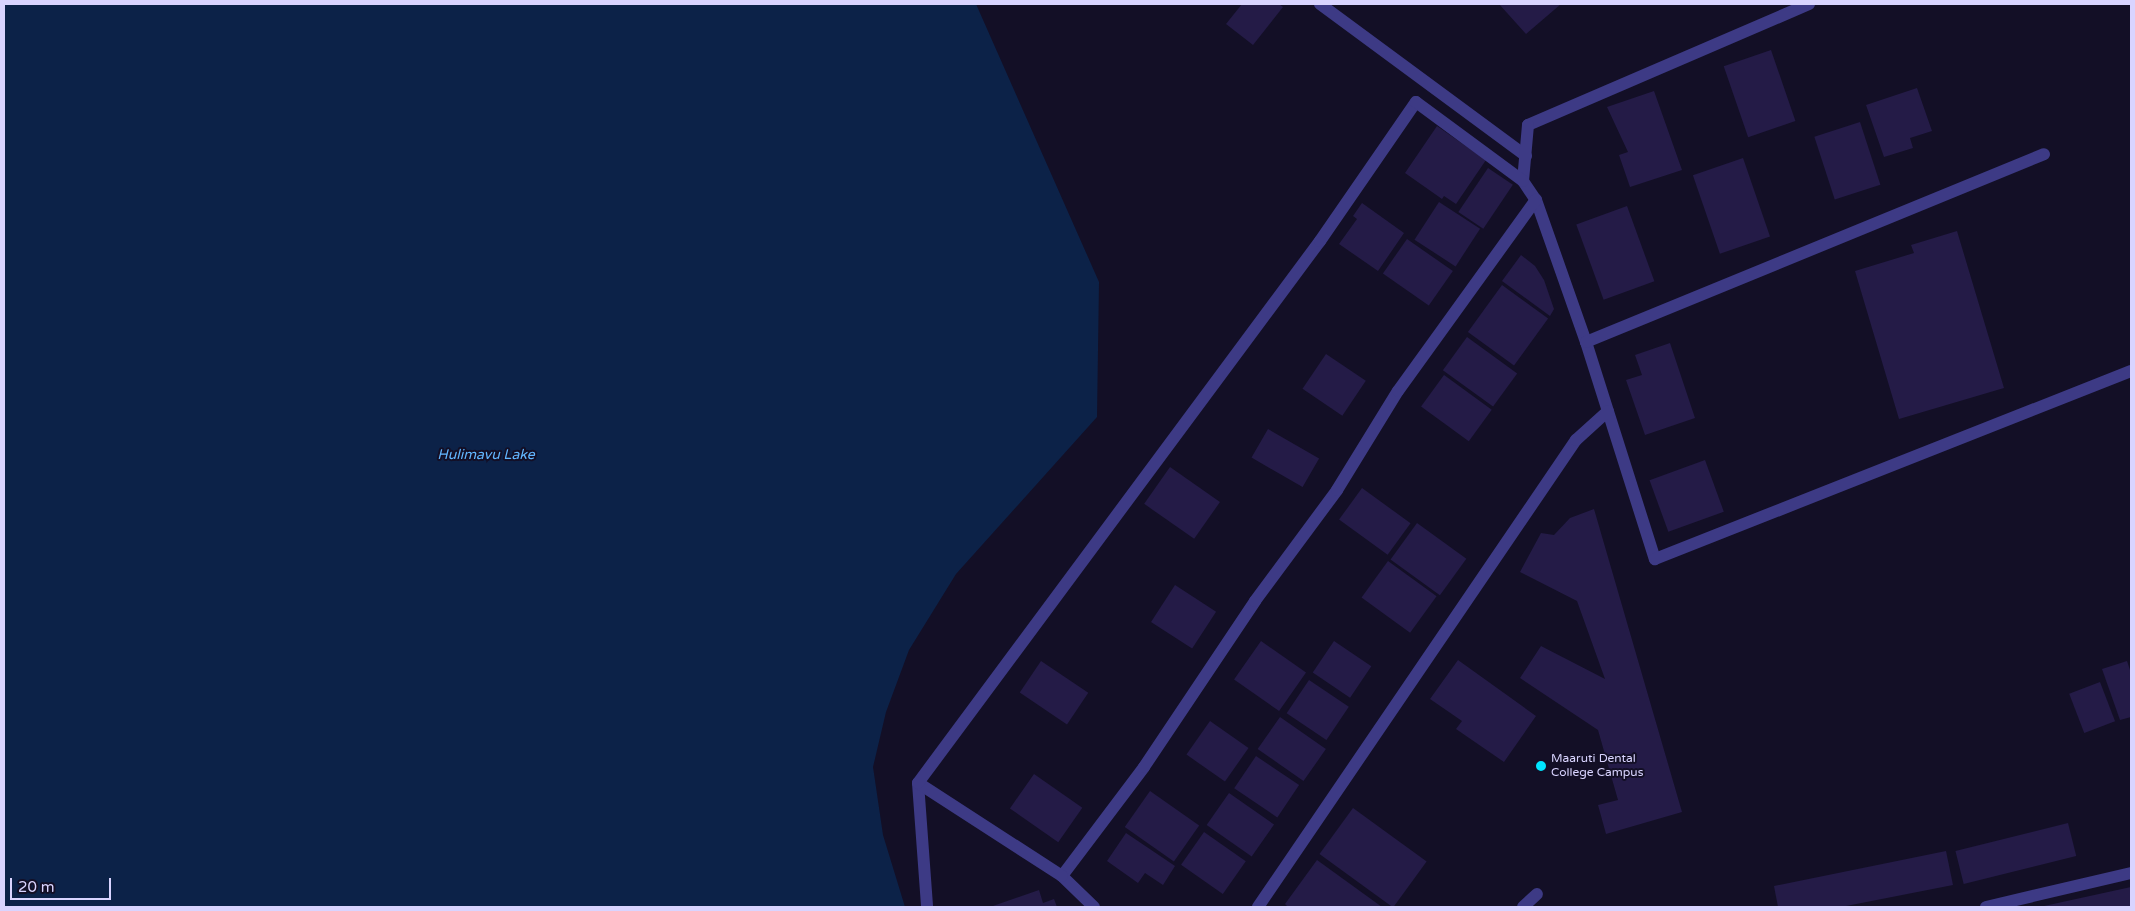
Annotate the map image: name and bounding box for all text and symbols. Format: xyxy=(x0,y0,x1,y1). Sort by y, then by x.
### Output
water label: Hulimavu Lake xyxy=(437,447,535,463)
place label: Maaruti Dental College Campus xyxy=(1551,752,1643,780)
marker: Maaruti Dental College Campus xyxy=(1535,760,1547,772)
scale bar xyxy=(12,868,114,900)
text: 20 m xyxy=(18,878,55,896)

